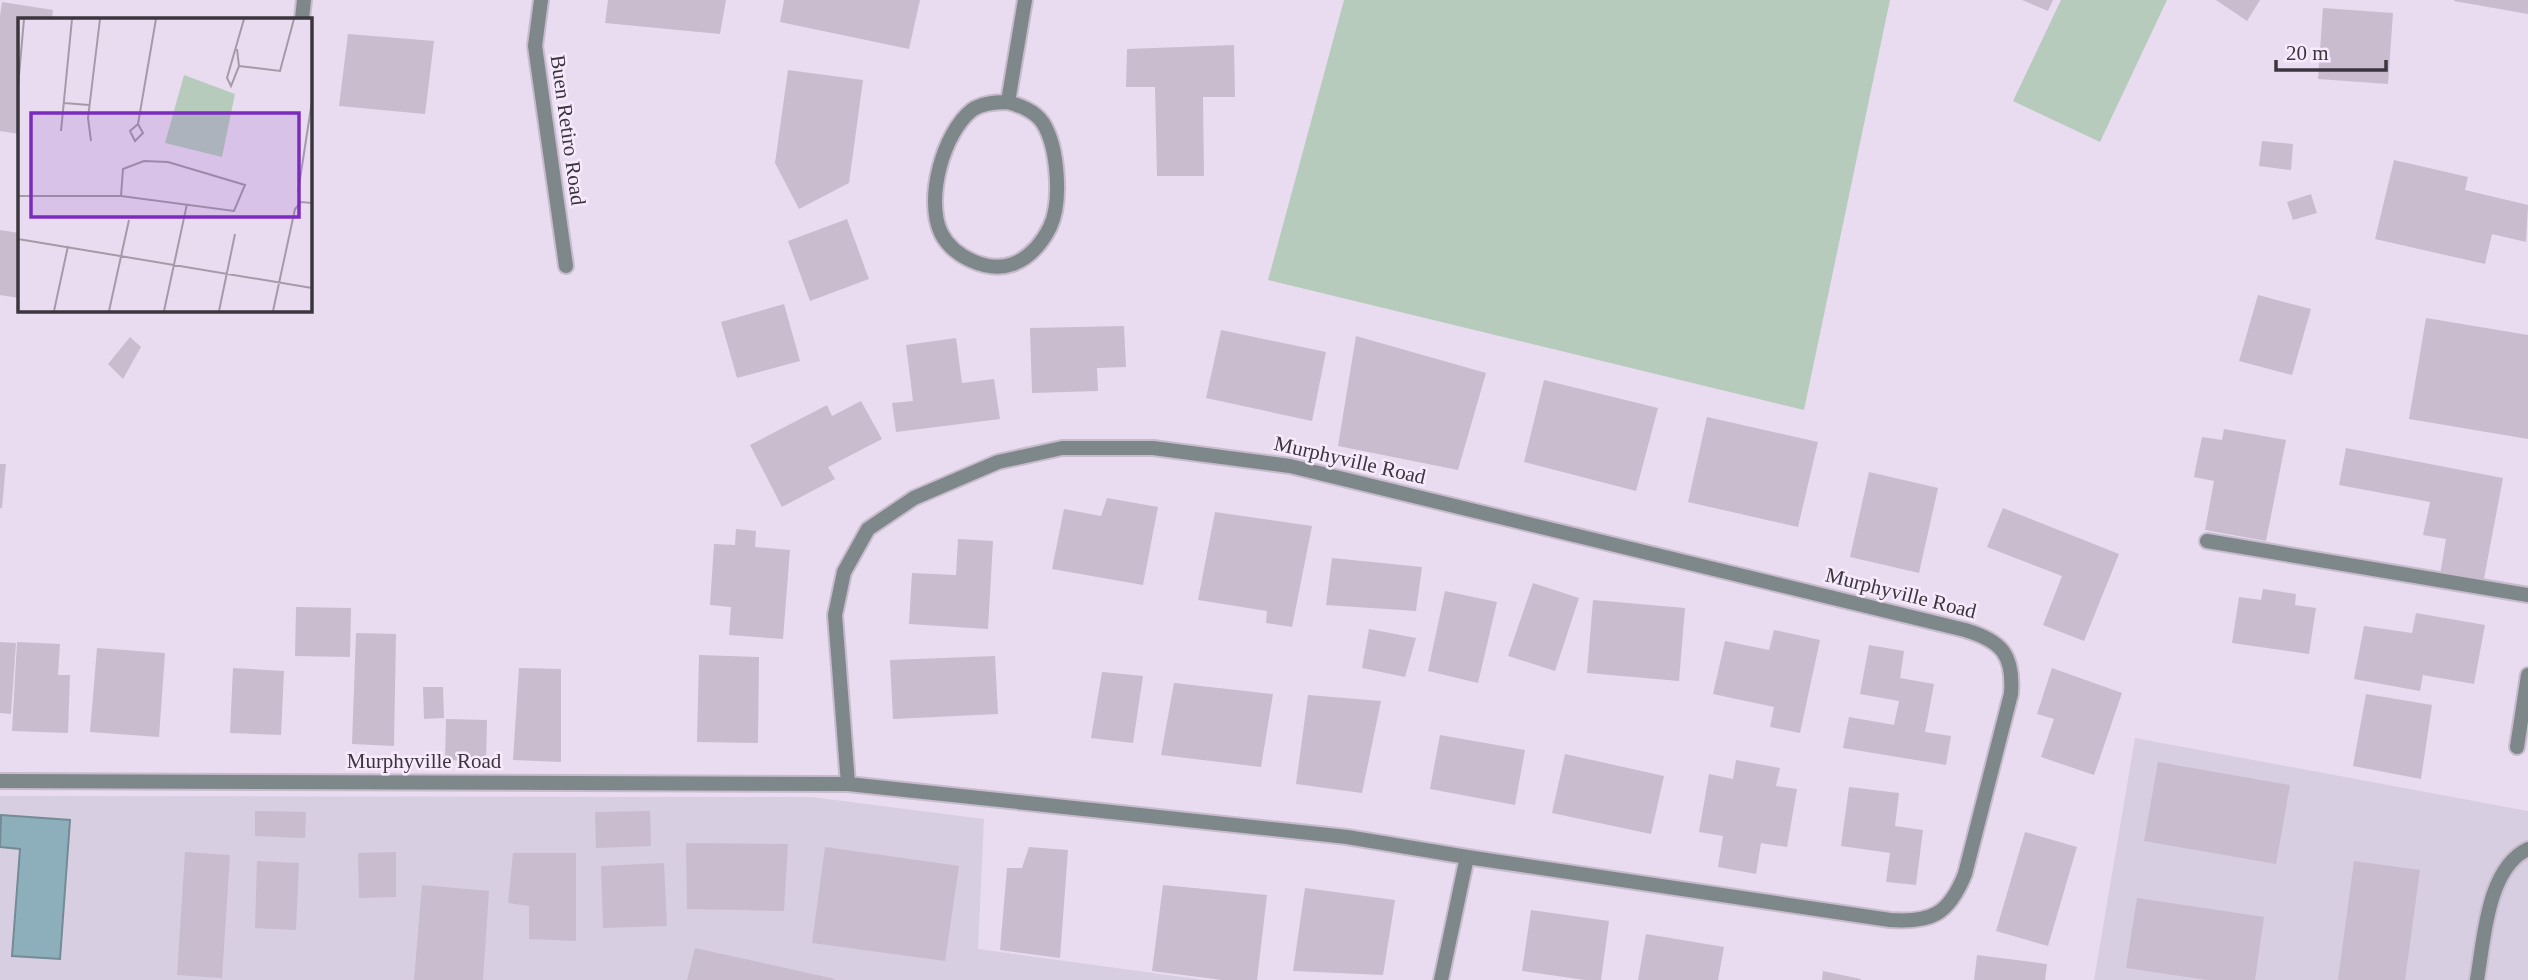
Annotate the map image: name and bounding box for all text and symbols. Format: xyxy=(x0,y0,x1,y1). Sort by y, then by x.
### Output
inset map xyxy=(18,18,312,312)
scale bar xyxy=(2276,28,2386,72)
text: 20 m xyxy=(2286,41,2329,65)
street label: Buen Retiro Road xyxy=(546,53,591,207)
street label: Murphyville Road xyxy=(1272,431,1428,489)
street label: Murphyville Road xyxy=(1823,563,1979,623)
street label: Murphyville Road xyxy=(347,749,502,773)

